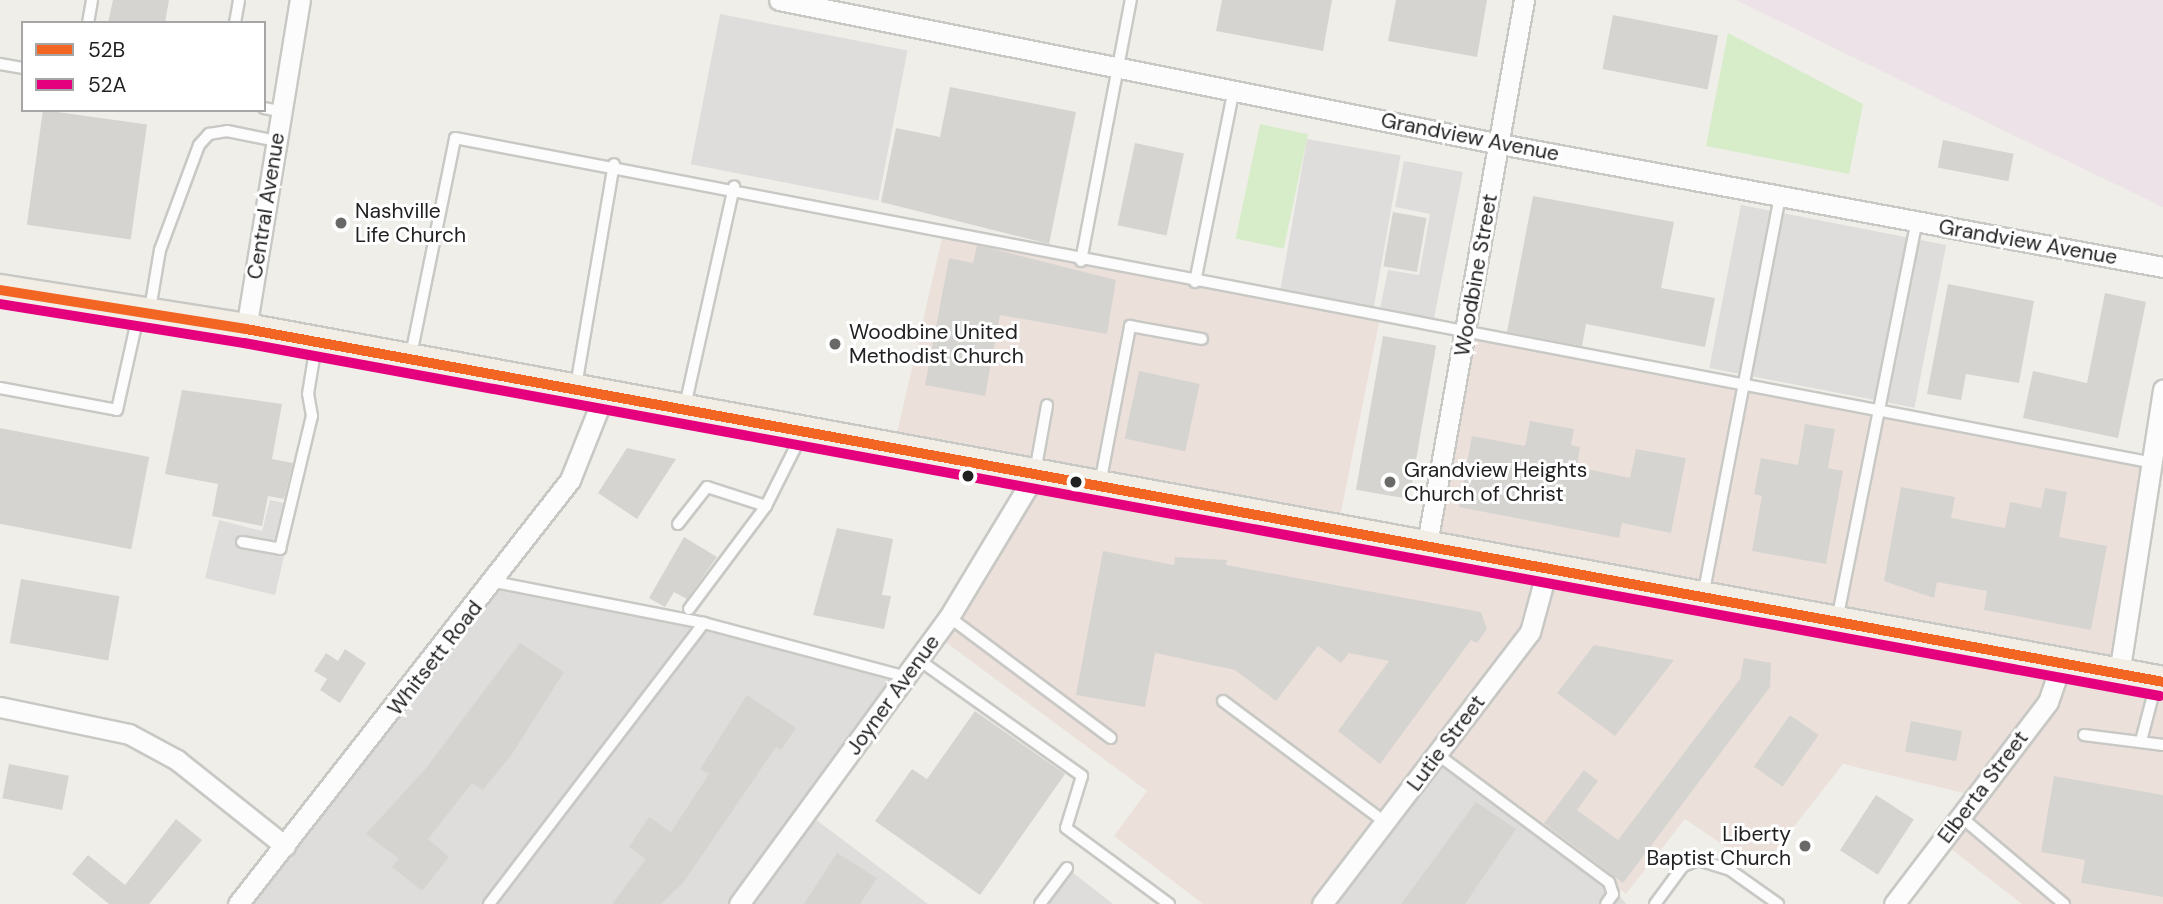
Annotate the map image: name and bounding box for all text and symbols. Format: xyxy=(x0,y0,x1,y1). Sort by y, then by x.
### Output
legend xyxy=(21,21,266,112)
text: 52B xyxy=(88,36,125,64)
text: 52A xyxy=(88,71,127,99)
street label: Grandview Avenue xyxy=(1379,107,1561,167)
street label: Central Avenue xyxy=(242,131,290,281)
street label: Woodbine Street xyxy=(1449,192,1503,358)
place label: Nashville Life Church xyxy=(355,198,466,248)
street label: Grandview Avenue xyxy=(1937,214,2119,270)
marker: Nashville Life Church xyxy=(333,215,349,231)
place label: Woodbine United Methodist Church xyxy=(849,319,1024,369)
marker: Woodbine United Methodist Church xyxy=(827,336,843,352)
place label: Grandview Heights Church of Christ xyxy=(1404,457,1587,507)
unlabelled marker xyxy=(961,469,975,483)
marker: Grandview Heights Church of Christ xyxy=(1382,474,1398,490)
unlabelled marker xyxy=(1069,475,1083,489)
street label: Whitsett Road xyxy=(382,596,488,720)
street label: Joyner Avenue xyxy=(841,630,945,760)
street label: Lutie Street xyxy=(1402,690,1490,796)
street label: Elberta Street xyxy=(1933,726,2033,848)
place label: Liberty Baptist Church xyxy=(1646,821,1791,871)
marker: Liberty Baptist Church xyxy=(1797,838,1813,854)

